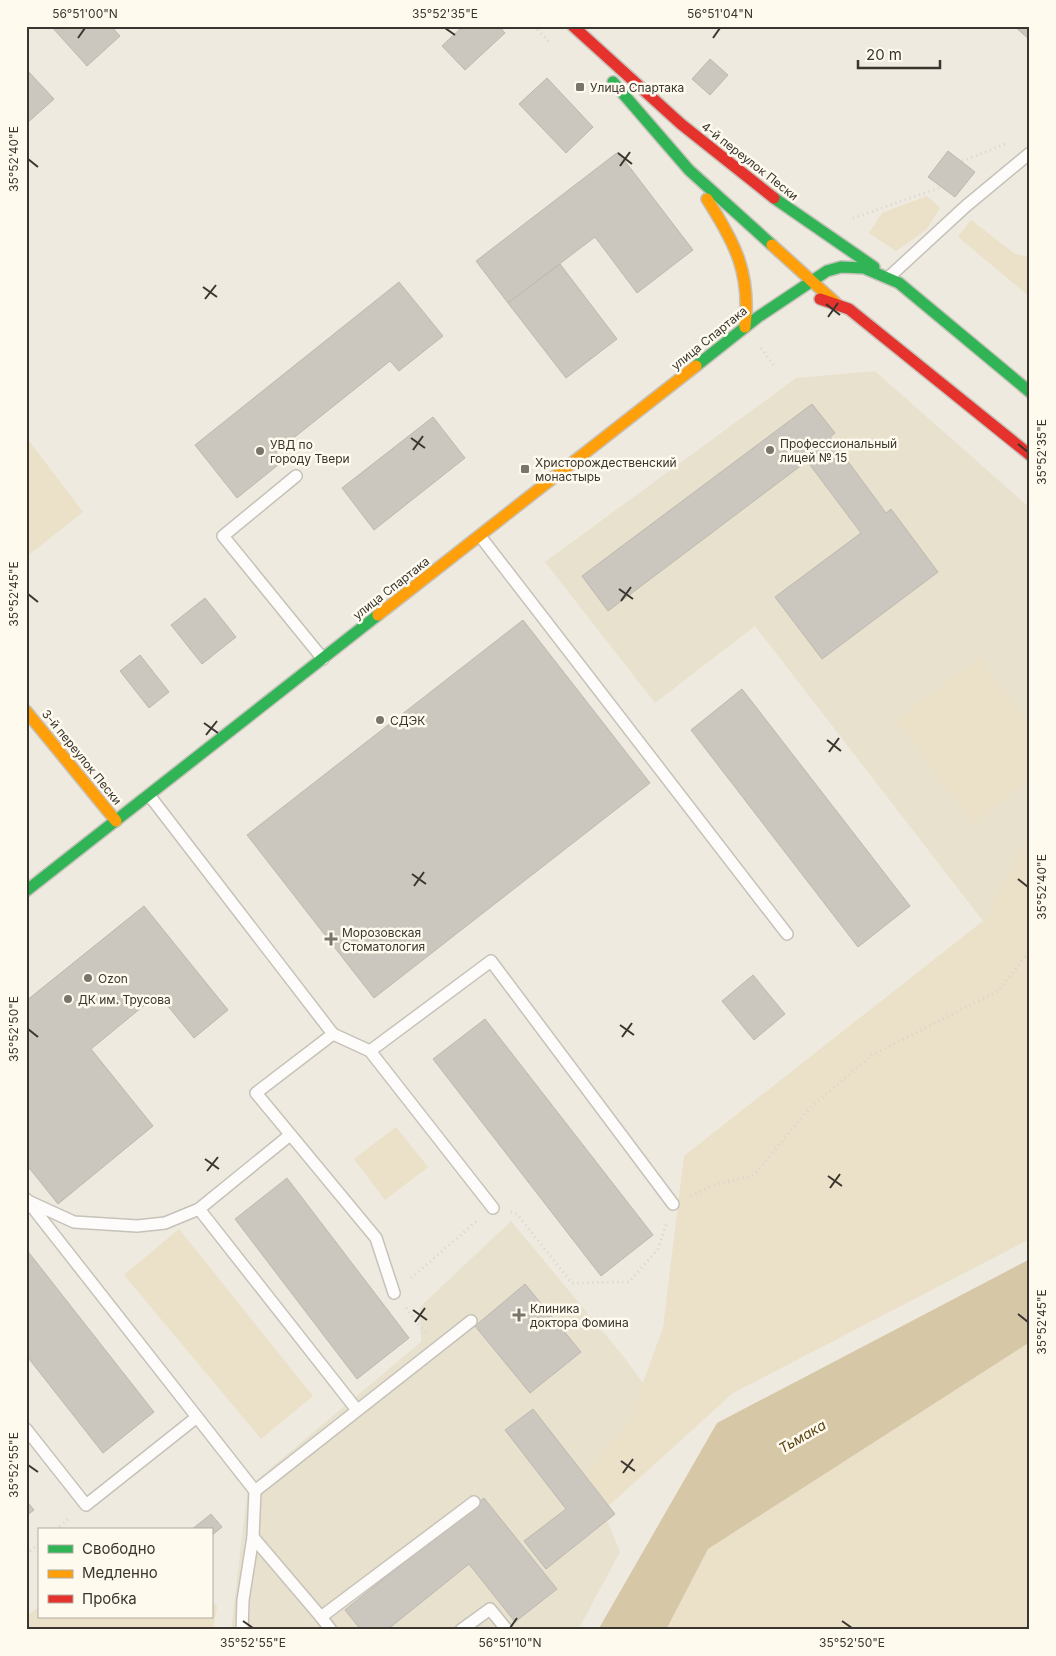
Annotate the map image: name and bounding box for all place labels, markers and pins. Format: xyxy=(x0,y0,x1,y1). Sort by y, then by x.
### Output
place label: Улица Спартака xyxy=(590,80,684,95)
marker: Улица Спартака xyxy=(574,81,586,93)
place label: Профессиональный лицей № 15 xyxy=(780,436,897,465)
place label: УВД по городу Твери xyxy=(270,437,350,466)
marker: Профессиональный лицей № 15 xyxy=(764,444,776,456)
marker: УВД по городу Твери xyxy=(254,445,266,457)
place label: Христорождественский монастырь xyxy=(535,455,677,484)
marker: Христорождественский монастырь xyxy=(519,463,531,475)
place label: СДЭК xyxy=(390,713,425,728)
marker: СДЭК xyxy=(374,714,386,726)
place label: Морозовская Стоматология xyxy=(342,925,425,954)
marker: Морозовская Стоматология xyxy=(324,932,338,946)
place label: Ozon xyxy=(98,971,128,986)
marker: Ozon xyxy=(82,972,94,984)
place label: ДК им. Трусова xyxy=(78,992,171,1007)
marker: ДК им. Трусова xyxy=(62,993,74,1005)
place label: Клиника доктора Фомина xyxy=(530,1301,629,1330)
marker: Клиника доктора Фомина xyxy=(512,1308,526,1322)

